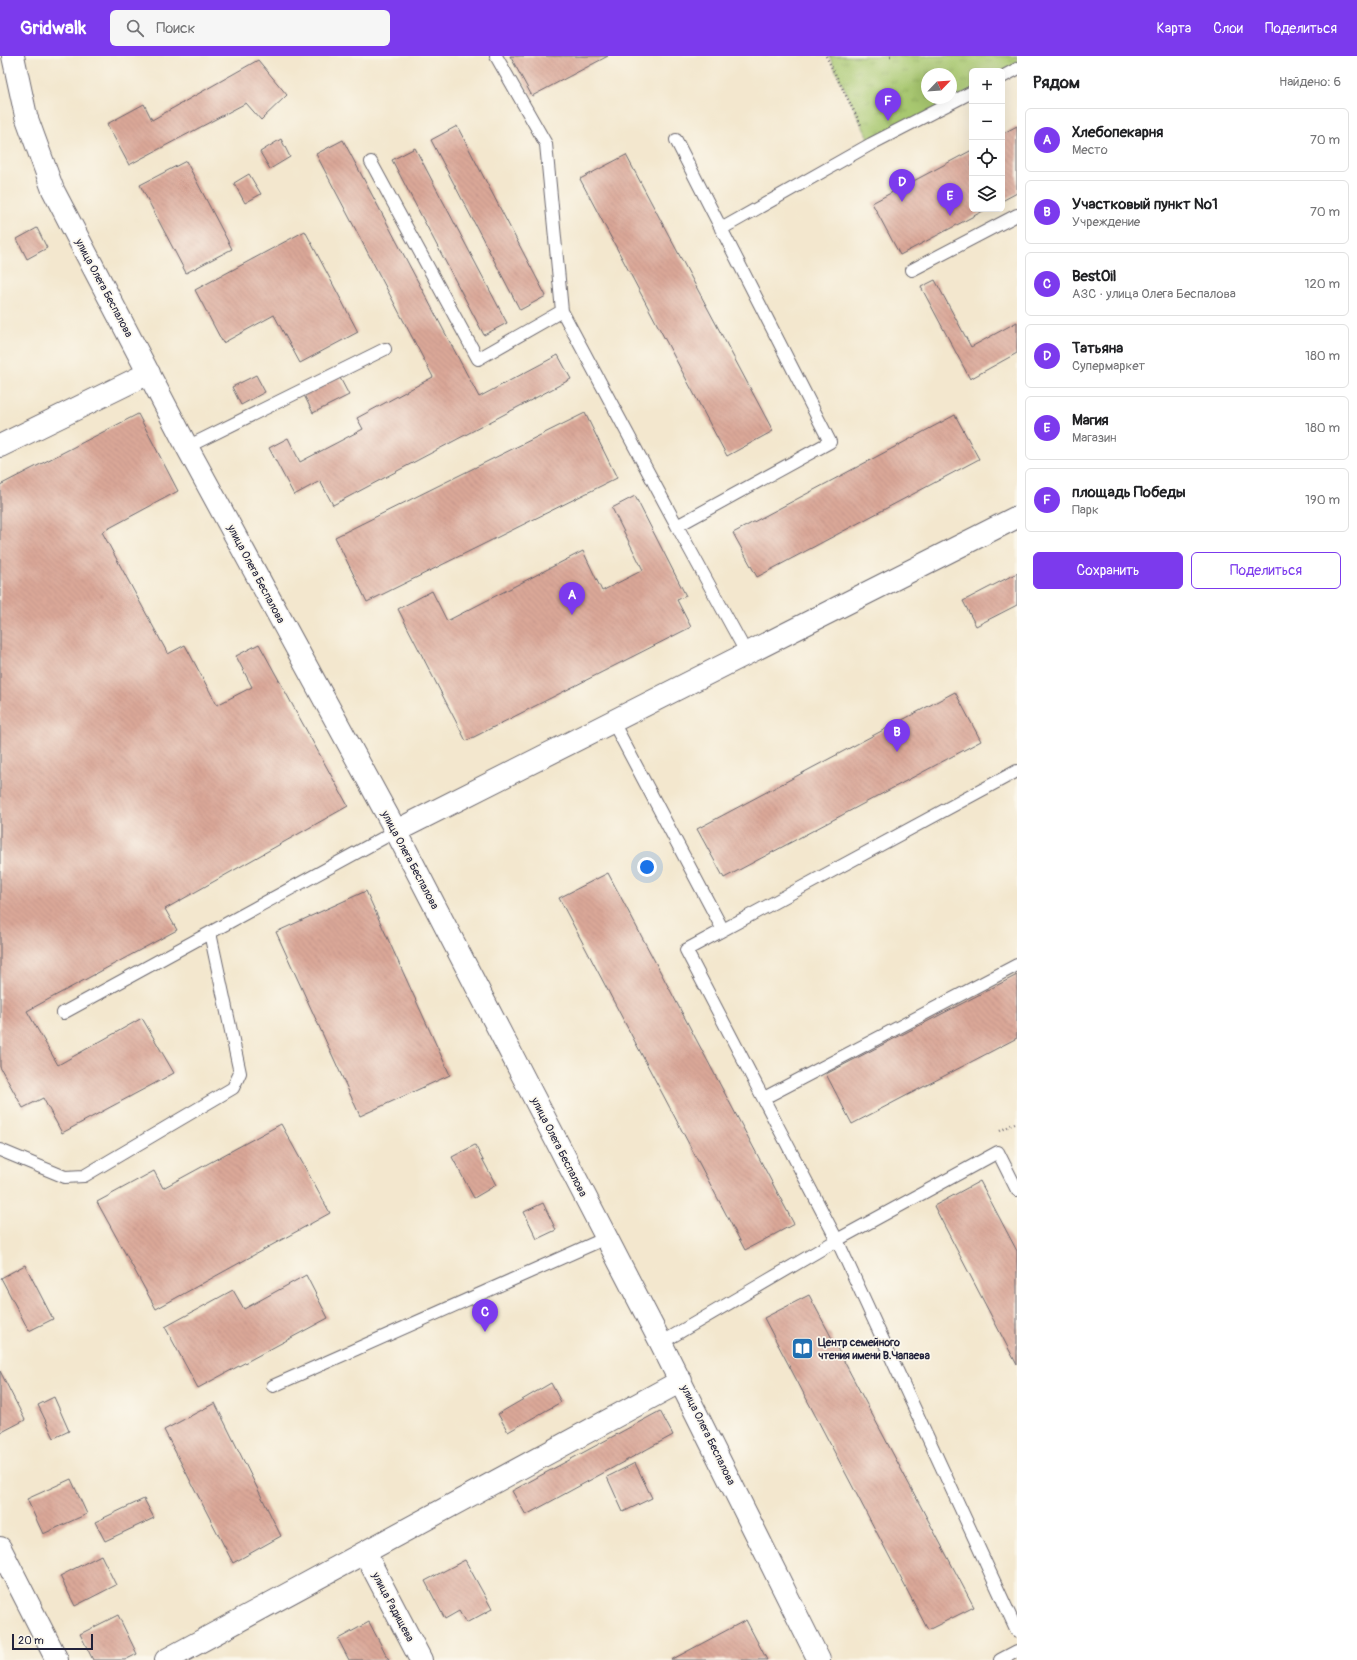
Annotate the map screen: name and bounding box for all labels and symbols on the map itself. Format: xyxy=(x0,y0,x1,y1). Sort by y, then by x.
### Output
north arrow xyxy=(921,68,957,104)
pin: F xyxy=(875,88,901,121)
pin: D xyxy=(889,169,915,202)
pin: E xyxy=(937,183,963,216)
street label: улица Олега Беспалова xyxy=(72,236,136,340)
street label: улица Олега Беспалова xyxy=(224,522,288,626)
pin: A xyxy=(559,582,585,615)
pin: B xyxy=(884,719,910,752)
street label: улица Олега Беспалова xyxy=(378,808,442,912)
your location xyxy=(637,857,657,877)
street label: улица Олега Беспалова xyxy=(528,1094,590,1199)
pin: C xyxy=(472,1299,498,1332)
library icon: Центр семейного чтения имени В.Чапаева xyxy=(790,1335,816,1361)
place label: Центр семейного чтения имени В.Чапаева xyxy=(818,1336,930,1362)
street label: улица Олега Беспалова xyxy=(678,1382,738,1487)
street label: улица Радищева xyxy=(369,1569,417,1644)
scale bar xyxy=(12,1632,93,1651)

